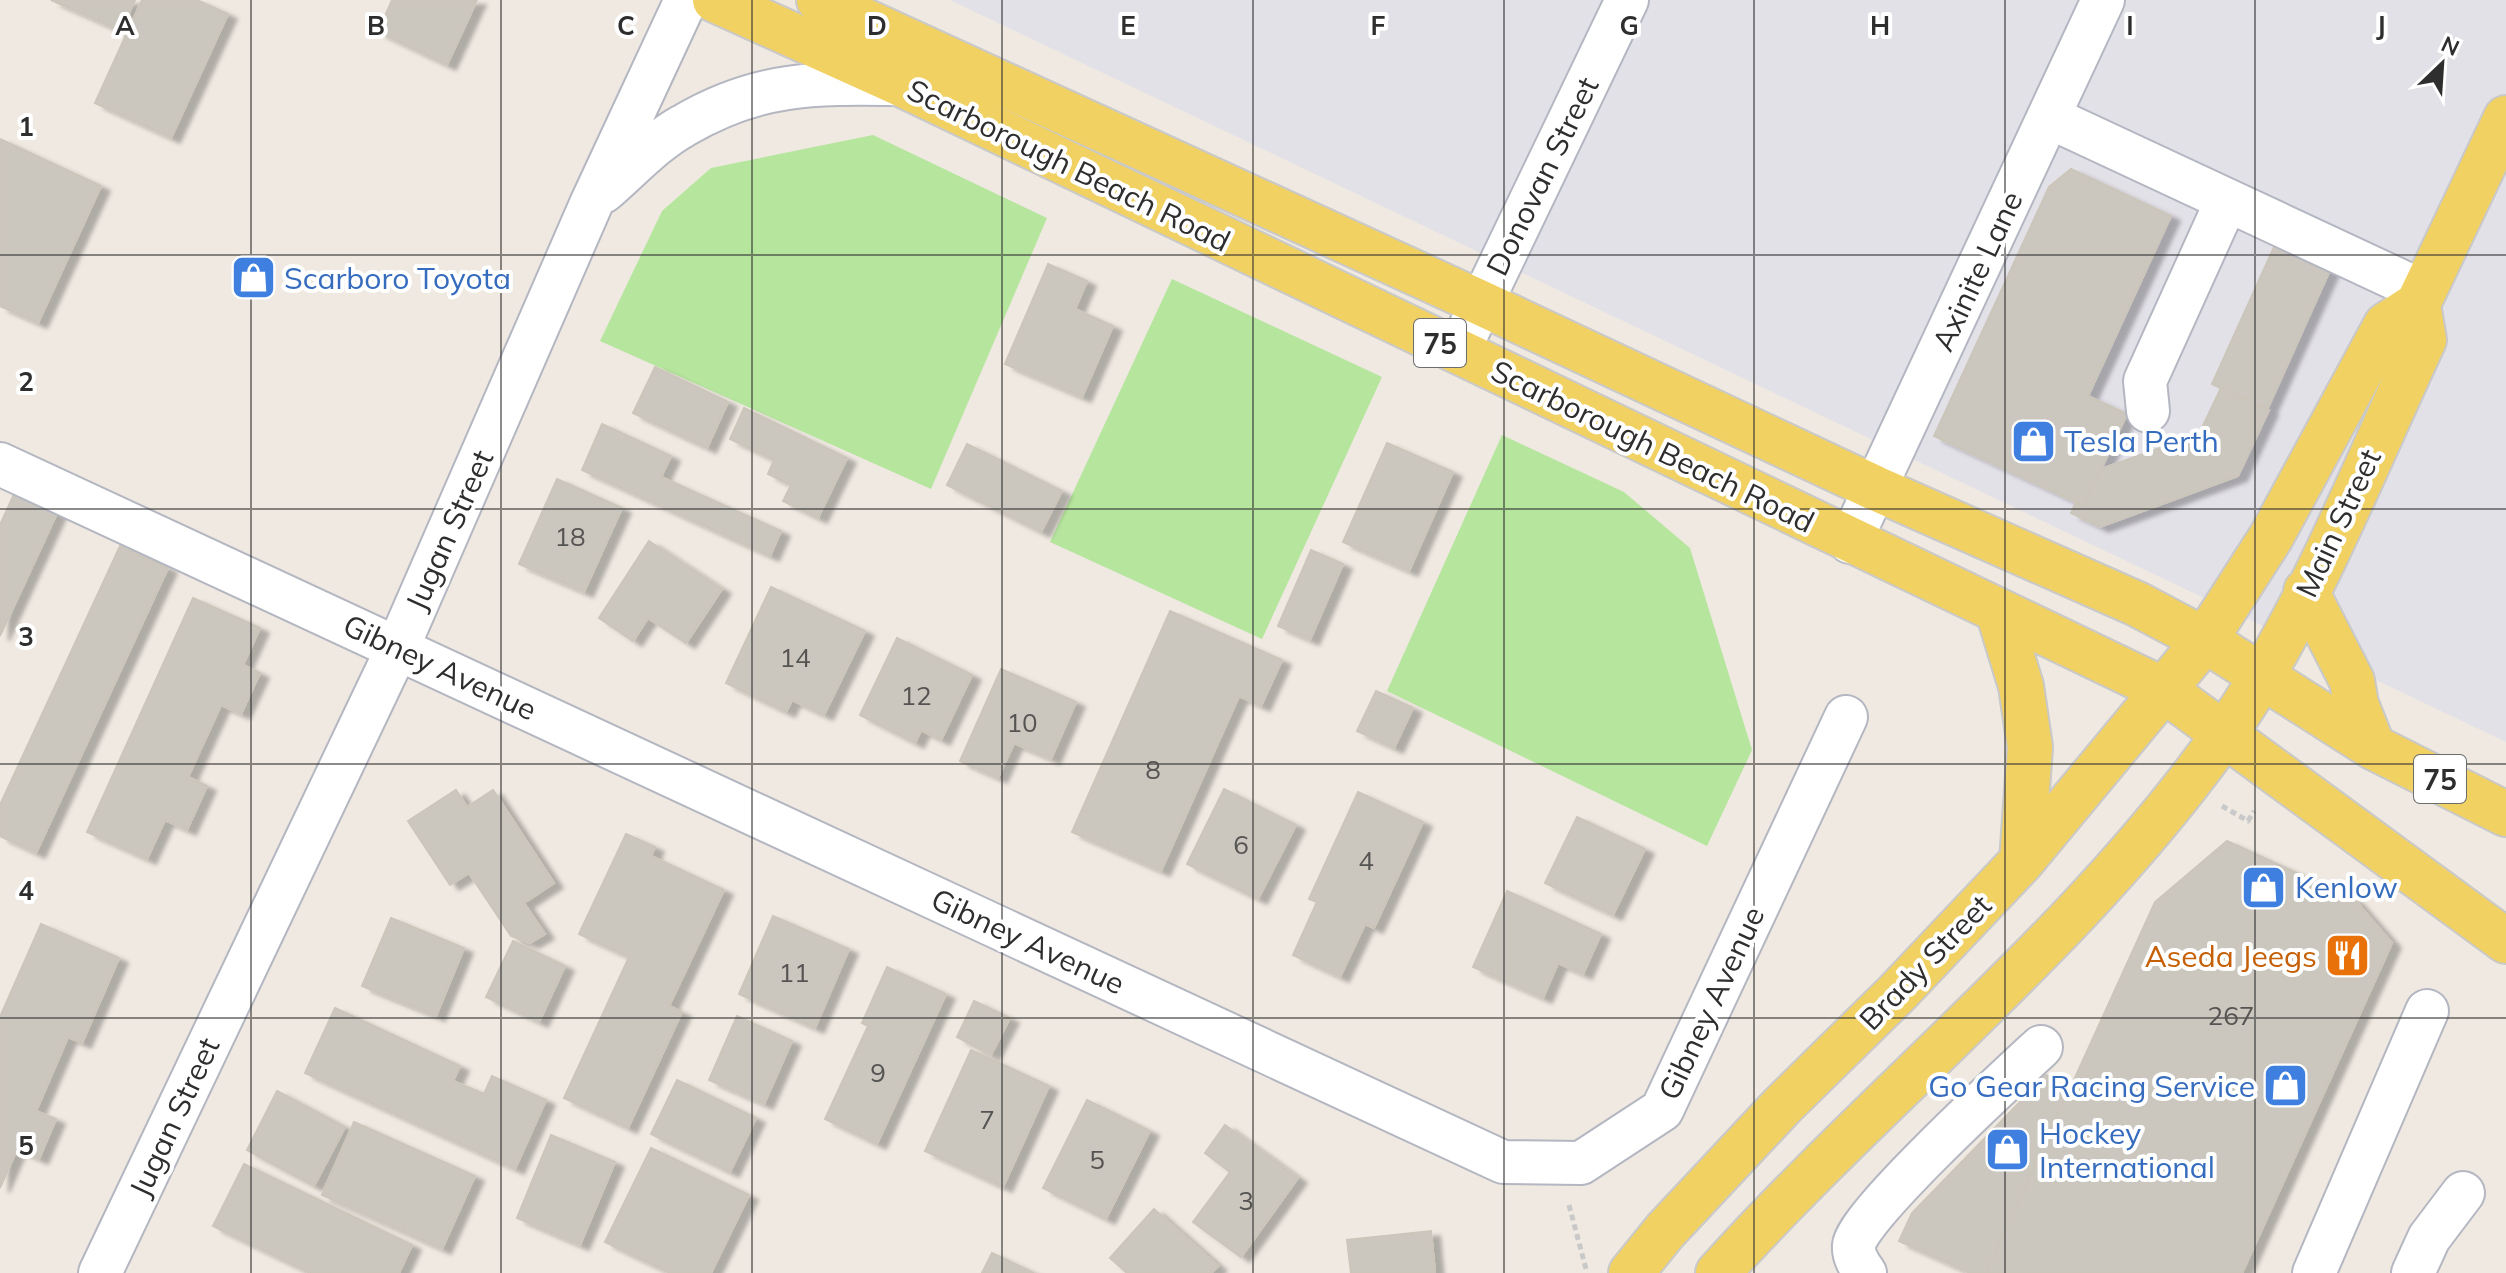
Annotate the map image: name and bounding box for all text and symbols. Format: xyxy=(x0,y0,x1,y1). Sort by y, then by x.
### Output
text: A xyxy=(115,9,135,42)
text: B xyxy=(367,9,385,42)
text: C xyxy=(617,9,635,42)
text: D xyxy=(867,9,887,42)
text: E xyxy=(1120,9,1136,42)
text: F xyxy=(1371,9,1386,42)
text: G xyxy=(1619,9,1639,42)
text: H xyxy=(1870,9,1890,42)
text: I xyxy=(2126,9,2134,42)
text: J xyxy=(2376,9,2386,42)
north arrow xyxy=(2402,24,2482,104)
text: N xyxy=(2437,30,2464,62)
street label: Scarborough Beach Road xyxy=(901,70,1237,260)
street label: Donovan Street xyxy=(1478,71,1606,281)
text: 1 xyxy=(18,110,34,143)
street label: Axinite Lane xyxy=(1923,185,2031,357)
shop icon: Scarboro Toyota xyxy=(229,254,277,302)
place label: Scarboro Toyota xyxy=(284,259,511,297)
road number: 75 xyxy=(1414,319,1466,367)
street label: Scarborough Beach Road xyxy=(1485,351,1821,541)
text: 2 xyxy=(18,365,34,398)
shop icon: Tesla Perth xyxy=(2009,417,2057,465)
place label: Tesla Perth xyxy=(2064,422,2219,460)
street label: Main Street xyxy=(2287,443,2389,603)
street label: Jugan Street xyxy=(397,444,501,616)
house number: 18 xyxy=(554,520,586,553)
street label: Gibney Avenue xyxy=(337,606,543,728)
text: 3 xyxy=(18,620,34,653)
house number: 14 xyxy=(779,641,811,674)
house number: 12 xyxy=(900,679,932,712)
house number: 10 xyxy=(1006,706,1038,739)
house number: 8 xyxy=(1145,753,1161,786)
road number: 75 xyxy=(2414,755,2466,803)
house number: 6 xyxy=(1233,828,1249,861)
house number: 4 xyxy=(1358,844,1374,877)
shop icon: Kenlow xyxy=(2240,863,2288,911)
place label: Kenlow xyxy=(2295,868,2398,906)
text: 4 xyxy=(18,874,34,907)
street label: Gibney Avenue xyxy=(925,880,1131,1002)
street label: Brady Street xyxy=(1851,886,1999,1038)
street label: Gibney Avenue xyxy=(1650,900,1772,1106)
restaurant icon: Aseda Jeegs xyxy=(2324,932,2372,980)
place label: Aseda Jeegs xyxy=(2145,937,2317,975)
house number: 11 xyxy=(778,956,810,989)
house number: 267 xyxy=(2208,999,2254,1032)
street label: Jugan Street xyxy=(121,1031,227,1203)
house number: 9 xyxy=(870,1056,886,1089)
shop icon: Go Gear Racing Service xyxy=(2262,1062,2310,1110)
place label: Go Gear Racing Service xyxy=(1928,1067,2255,1105)
house number: 7 xyxy=(979,1103,995,1136)
place label: Hockey International xyxy=(2039,1114,2215,1186)
shop icon: Hockey International xyxy=(1984,1126,2032,1174)
text: 5 xyxy=(18,1129,34,1162)
house number: 5 xyxy=(1089,1143,1105,1176)
house number: 3 xyxy=(1238,1184,1254,1217)

